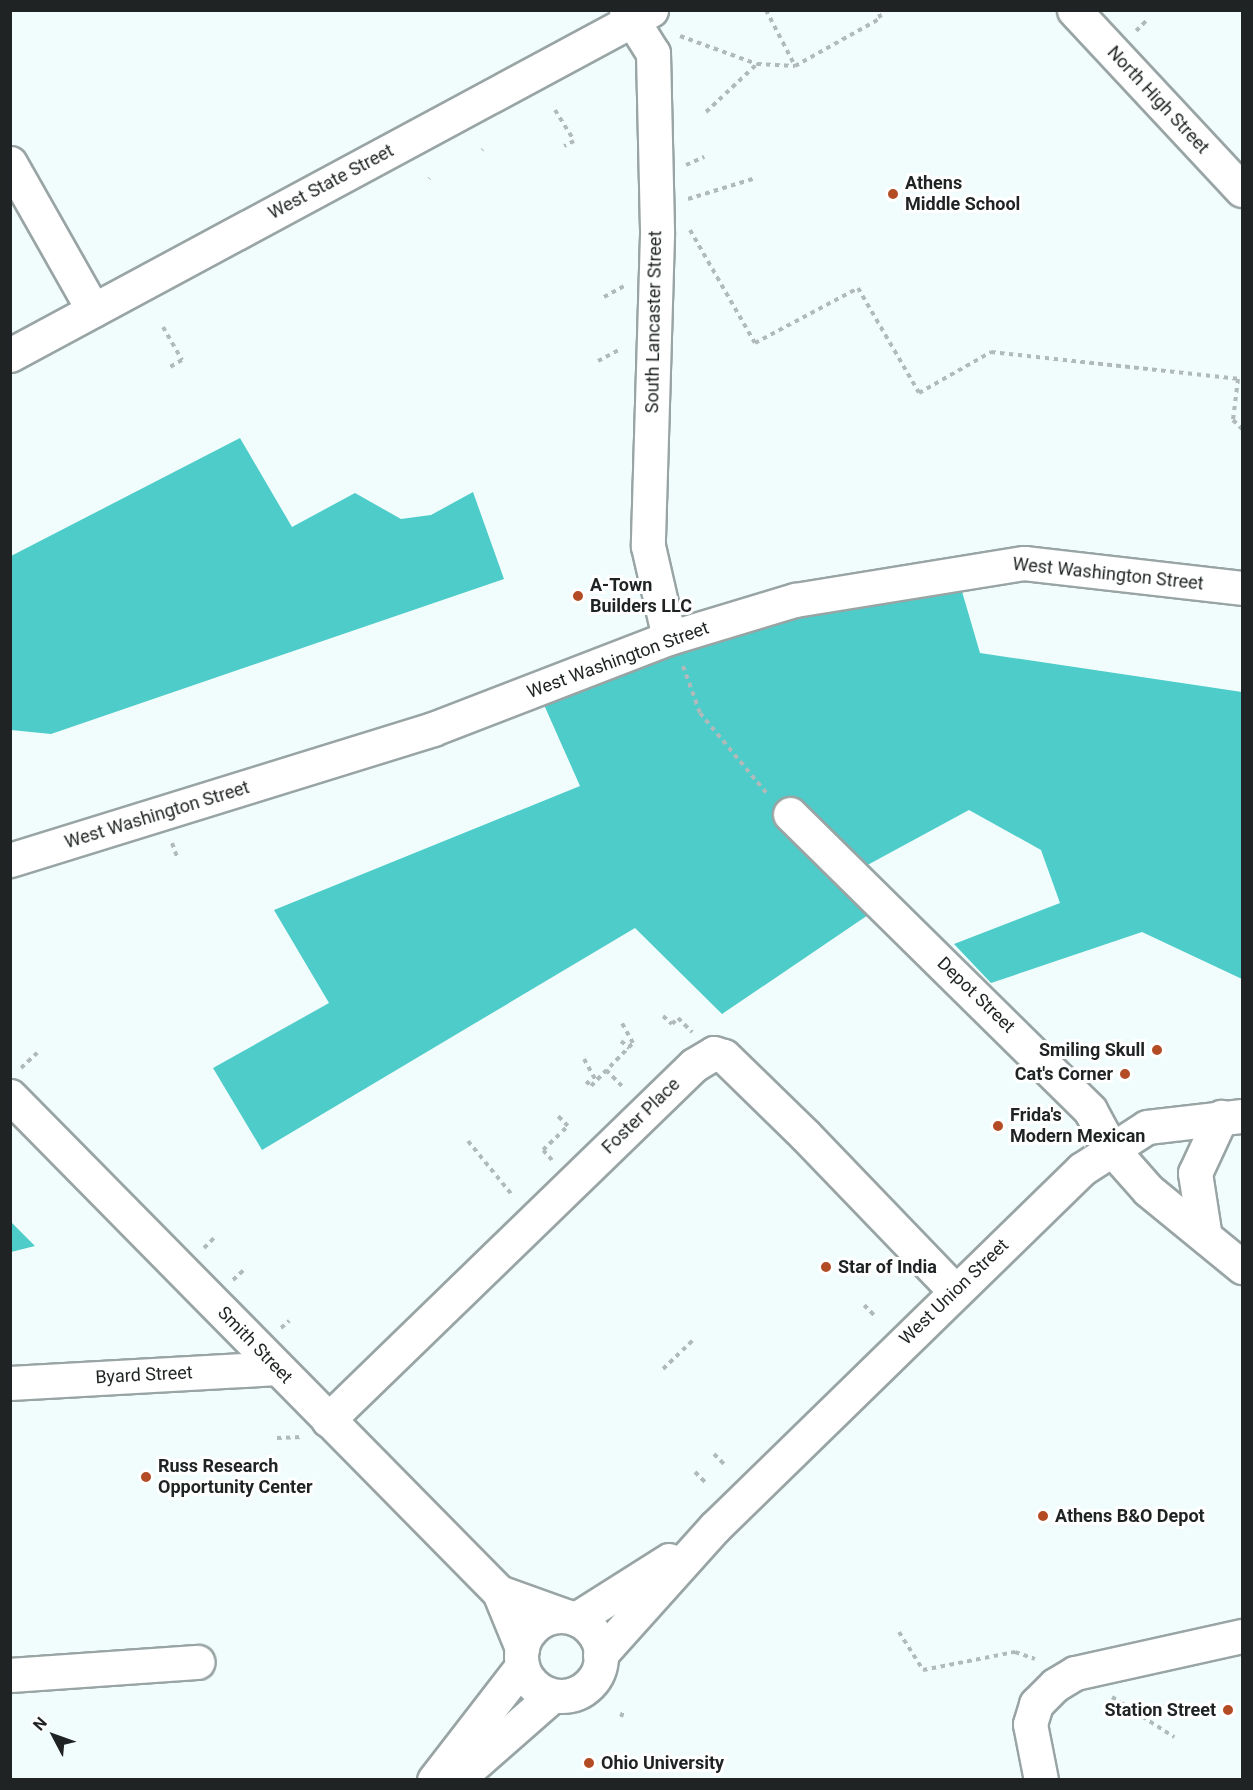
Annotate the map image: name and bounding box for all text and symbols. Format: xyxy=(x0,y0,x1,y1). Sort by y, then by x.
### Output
street label: North High Street xyxy=(1103,42,1213,158)
street label: West State Street xyxy=(265,140,397,224)
place label: Athens Middle School xyxy=(905,173,1020,216)
marker: Athens Middle School xyxy=(886,187,900,201)
street label: South Lancaster Street xyxy=(642,231,666,413)
street label: West Washington Street xyxy=(1011,553,1205,595)
place label: A-Town Builders LLC xyxy=(590,575,692,618)
marker: A-Town Builders LLC xyxy=(571,589,585,603)
street label: West Washington Street xyxy=(524,617,712,703)
street label: West Washington Street xyxy=(62,777,252,853)
street label: Depot Street xyxy=(933,953,1019,1037)
place label: Smiling Skull xyxy=(1039,1039,1145,1061)
marker: Smiling Skull xyxy=(1150,1043,1164,1057)
place label: Cat's Corner xyxy=(1015,1063,1113,1085)
marker: Cat's Corner xyxy=(1118,1067,1132,1081)
street label: Foster Place xyxy=(598,1074,684,1158)
place label: Frida's Modern Mexican xyxy=(1010,1105,1145,1148)
marker: Frida's Modern Mexican xyxy=(991,1119,1005,1133)
street label: West Union Street xyxy=(895,1235,1013,1349)
place label: Star of India xyxy=(838,1256,937,1278)
marker: Star of India xyxy=(819,1260,833,1274)
street label: Smith Street xyxy=(213,1302,297,1388)
street label: Byard Street xyxy=(95,1362,193,1388)
place label: Russ Research Opportunity Center xyxy=(158,1456,312,1498)
marker: Russ Research Opportunity Center xyxy=(139,1470,153,1484)
place label: Athens B&O Depot xyxy=(1055,1505,1205,1527)
marker: Athens B&O Depot xyxy=(1036,1509,1050,1523)
place label: Station Street xyxy=(1104,1699,1216,1721)
marker: Station Street xyxy=(1221,1703,1235,1717)
north arrow xyxy=(24,1706,84,1766)
text: N xyxy=(29,1713,51,1734)
place label: Ohio University xyxy=(601,1752,724,1774)
marker: Ohio University xyxy=(582,1756,596,1770)

